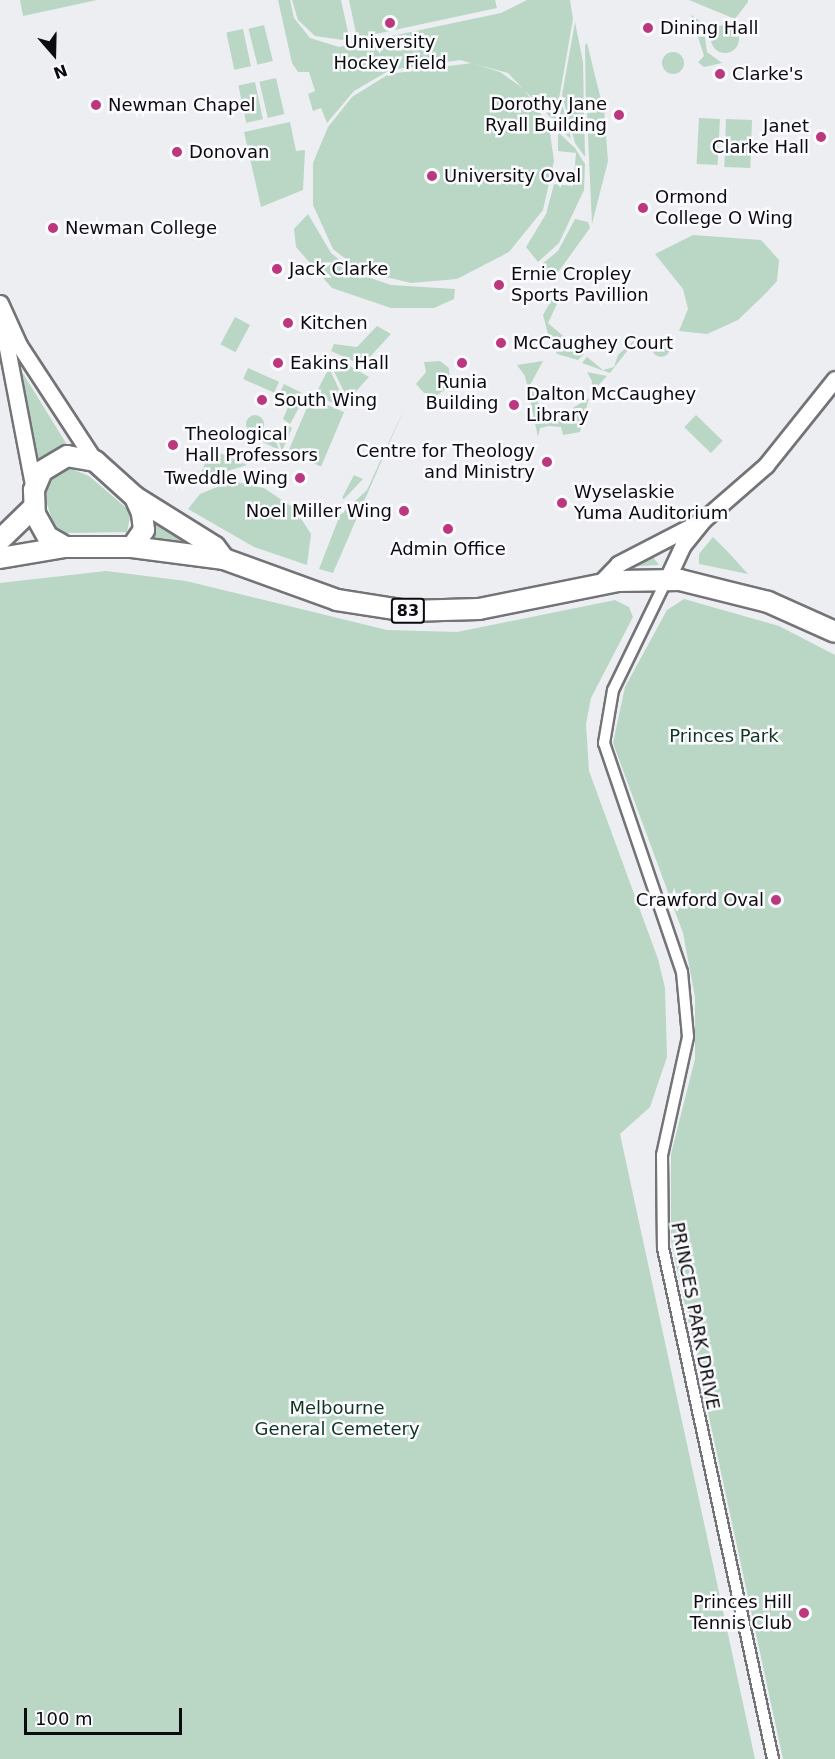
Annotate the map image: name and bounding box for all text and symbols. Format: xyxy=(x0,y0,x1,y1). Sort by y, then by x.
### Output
marker: University Hockey Field xyxy=(383,16,397,30)
place label: Dining Hall xyxy=(660,17,758,39)
marker: Dining Hall xyxy=(641,21,655,35)
north arrow xyxy=(24,24,84,84)
place label: University Hockey Field xyxy=(333,32,447,74)
text: N xyxy=(51,60,70,83)
place label: Clarke's xyxy=(732,63,803,85)
marker: Clarke's xyxy=(713,67,727,81)
place label: Newman Chapel xyxy=(108,94,255,116)
place label: Dorothy Jane Ryall Building xyxy=(485,94,607,136)
marker: Newman Chapel xyxy=(89,98,103,112)
marker: Dorothy Jane Ryall Building xyxy=(612,108,626,122)
place label: Janet Clarke Hall xyxy=(712,116,809,158)
marker: Janet Clarke Hall xyxy=(814,130,828,144)
place label: Donovan xyxy=(189,141,269,163)
marker: Donovan xyxy=(170,145,184,159)
place label: University Oval xyxy=(444,165,581,187)
marker: University Oval xyxy=(425,169,439,183)
place label: Ormond College O Wing xyxy=(655,187,793,230)
marker: Ormond College O Wing xyxy=(636,201,650,215)
place label: Newman College xyxy=(65,217,217,239)
marker: Newman College xyxy=(46,221,60,235)
place label: Jack Clarke xyxy=(289,258,388,280)
marker: Jack Clarke xyxy=(270,262,284,276)
place label: Ernie Cropley Sports Pavillion xyxy=(511,264,649,306)
marker: Ernie Cropley Sports Pavillion xyxy=(492,278,506,292)
place label: Kitchen xyxy=(300,312,368,334)
marker: Kitchen xyxy=(281,316,295,330)
place label: McCaughey Court xyxy=(513,332,673,354)
marker: McCaughey Court xyxy=(494,336,508,350)
place label: Eakins Hall xyxy=(290,352,389,374)
marker: Eakins Hall xyxy=(271,356,285,370)
marker: Runia Building xyxy=(455,356,469,370)
place label: Runia Building xyxy=(425,372,499,415)
place label: Dalton McCaughey Library xyxy=(526,384,696,426)
place label: South Wing xyxy=(274,389,377,411)
marker: South Wing xyxy=(255,393,269,407)
marker: Dalton McCaughey Library xyxy=(507,398,521,412)
place label: Theological Hall Professors xyxy=(185,424,318,466)
marker: Theological Hall Professors xyxy=(166,438,180,452)
place label: Centre for Theology and Ministry xyxy=(356,441,535,484)
marker: Centre for Theology and Ministry xyxy=(540,455,554,469)
place label: Tweddle Wing xyxy=(164,467,288,489)
marker: Tweddle Wing xyxy=(293,471,307,485)
place label: Wyselaskie Yuma Auditorium xyxy=(574,482,728,524)
marker: Wyselaskie Yuma Auditorium xyxy=(555,496,569,510)
place label: Noel Miller Wing xyxy=(246,500,392,522)
marker: Noel Miller Wing xyxy=(397,504,411,518)
marker: Admin Office xyxy=(441,522,455,536)
place label: Admin Office xyxy=(390,538,506,560)
road number: 83 xyxy=(390,598,426,624)
park label: Princes Park xyxy=(669,725,779,747)
place label: Crawford Oval xyxy=(636,889,764,911)
marker: Crawford Oval xyxy=(769,893,783,907)
street label: PRINCES PARK DRIVE xyxy=(666,1220,724,1412)
park label: Melbourne General Cemetery xyxy=(254,1398,420,1440)
place label: Princes Hill Tennis Club xyxy=(690,1592,792,1634)
marker: Princes Hill Tennis Club xyxy=(797,1606,811,1620)
scale bar xyxy=(27,1696,184,1734)
text: 100 m xyxy=(35,1708,93,1729)

